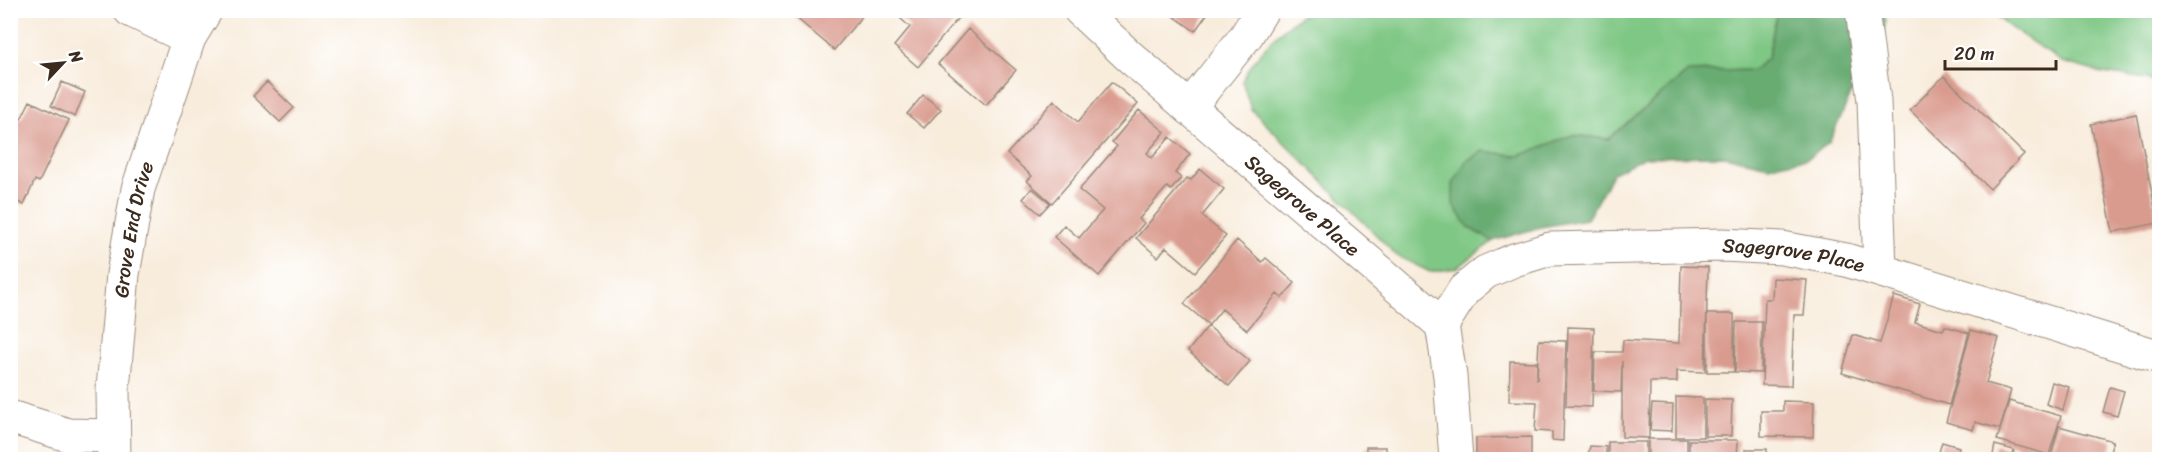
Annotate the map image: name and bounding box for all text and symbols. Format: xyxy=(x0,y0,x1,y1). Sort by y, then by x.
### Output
north arrow xyxy=(33,33,93,93)
scale bar xyxy=(1945,33,2056,71)
text: 20 m xyxy=(1954,38,1994,70)
text: N xyxy=(60,44,92,69)
street label: Sagegrove Place xyxy=(1237,145,1369,265)
street label: Grove End Drive xyxy=(104,156,164,299)
street label: Sagegrove Place xyxy=(1722,227,1869,282)

